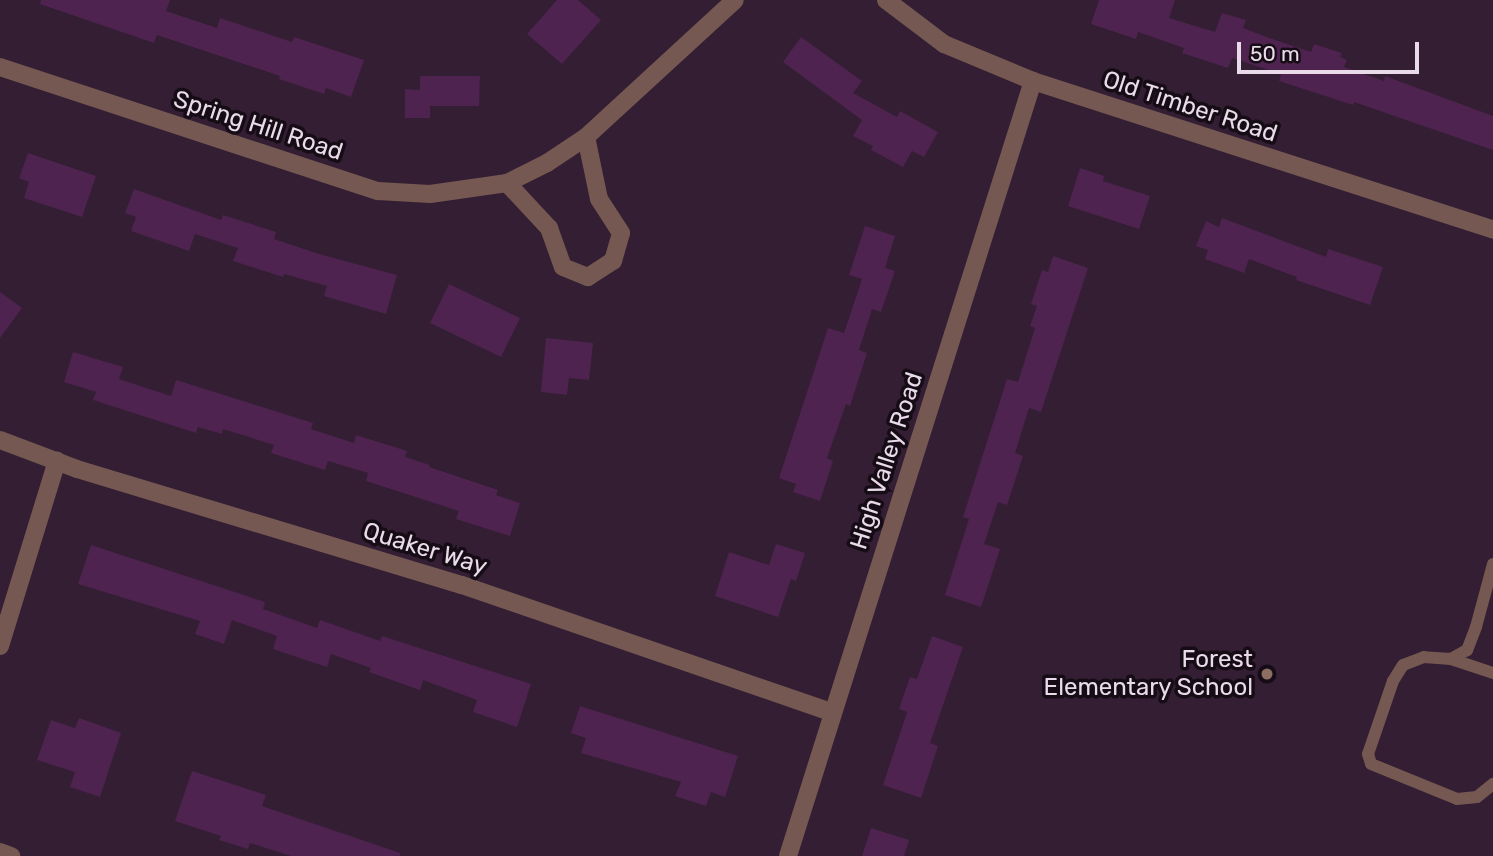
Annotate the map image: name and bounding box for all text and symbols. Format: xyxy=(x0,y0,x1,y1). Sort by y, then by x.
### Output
scale bar xyxy=(1241,28,1423,72)
text: 50 m xyxy=(1250,41,1300,66)
street label: Old Timber Road xyxy=(1099,65,1281,149)
street label: Spring Hill Road xyxy=(170,85,346,167)
street label: High Valley Road xyxy=(845,368,929,554)
street label: Quaker Way xyxy=(359,516,491,582)
place label: Forest Elementary School xyxy=(1043,646,1253,702)
marker: Forest Elementary School xyxy=(1259,666,1275,682)

